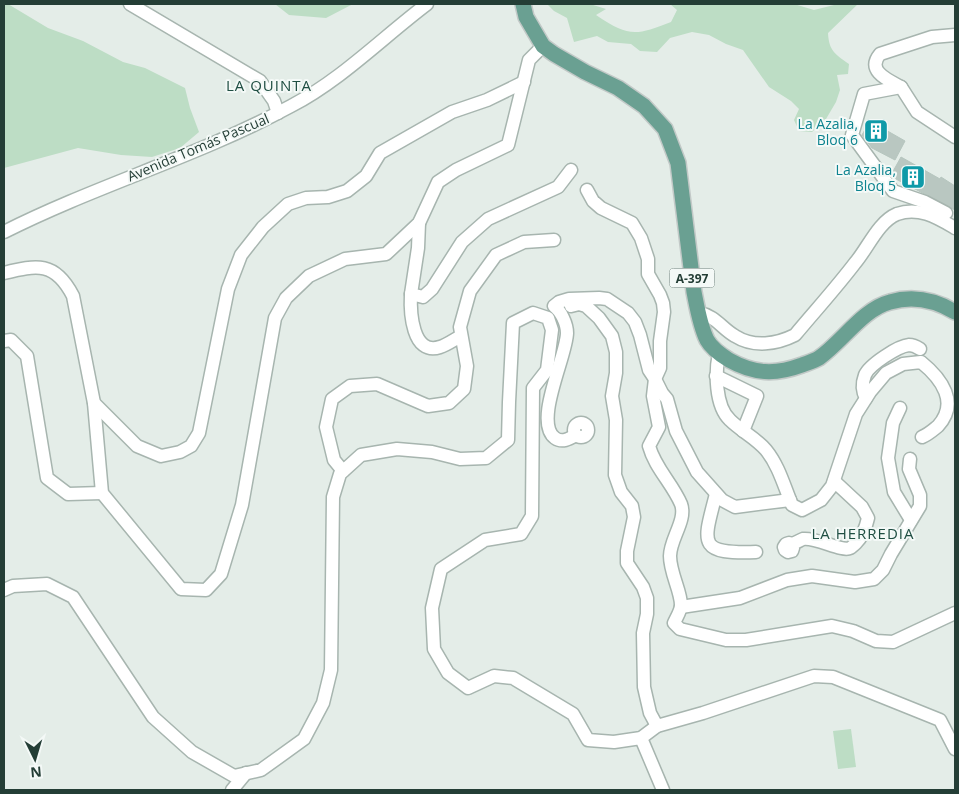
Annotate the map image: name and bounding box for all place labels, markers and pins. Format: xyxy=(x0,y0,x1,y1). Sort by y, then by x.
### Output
place label: La Azalia, Bloq 6 xyxy=(798,114,858,149)
building icon: La Azalia, Bloq 6 xyxy=(863,118,889,144)
place label: La Azalia, Bloq 5 xyxy=(836,160,896,195)
building icon: La Azalia, Bloq 5 xyxy=(900,164,926,190)

